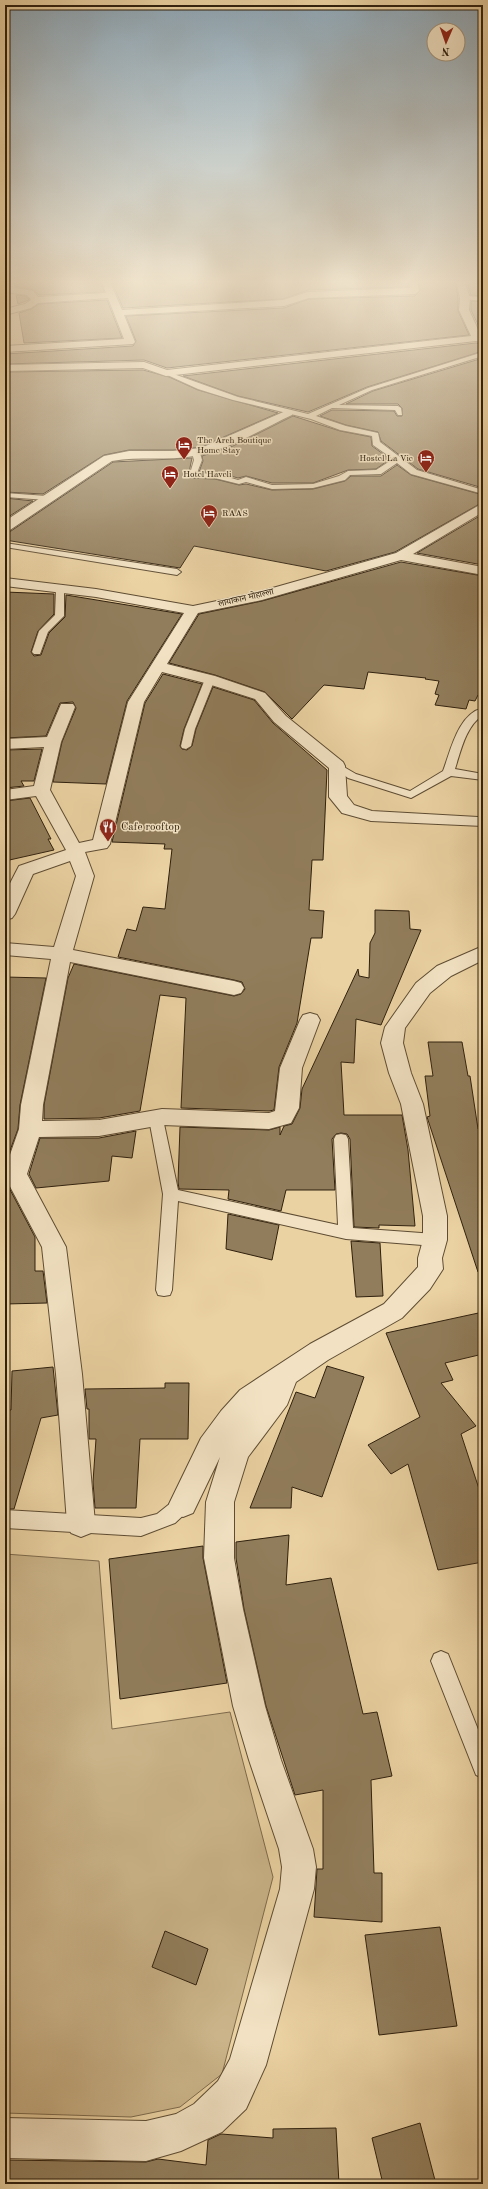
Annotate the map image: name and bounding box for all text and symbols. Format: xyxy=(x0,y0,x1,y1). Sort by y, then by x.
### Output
north arrow xyxy=(426,22,466,62)
text: N xyxy=(441,45,450,56)
hotel icon: The Arch Boutique Home Stay xyxy=(174,435,194,460)
place label: The Arch Boutique Home Stay xyxy=(197,436,271,455)
hotel icon: Hostel La Vie xyxy=(416,448,436,473)
place label: Hostel La Vie xyxy=(359,454,413,463)
hotel icon: Hotel Haveli xyxy=(160,464,180,489)
place label: Hotel Haveli xyxy=(183,470,232,479)
hotel icon: RAAS xyxy=(199,503,219,528)
place label: RAAS xyxy=(222,509,248,518)
street label: लायाकान मोहाल्ला xyxy=(216,585,275,609)
restaurant icon: Cafe rooftop xyxy=(98,817,118,842)
place label: Cafe rooftop xyxy=(121,822,180,833)

